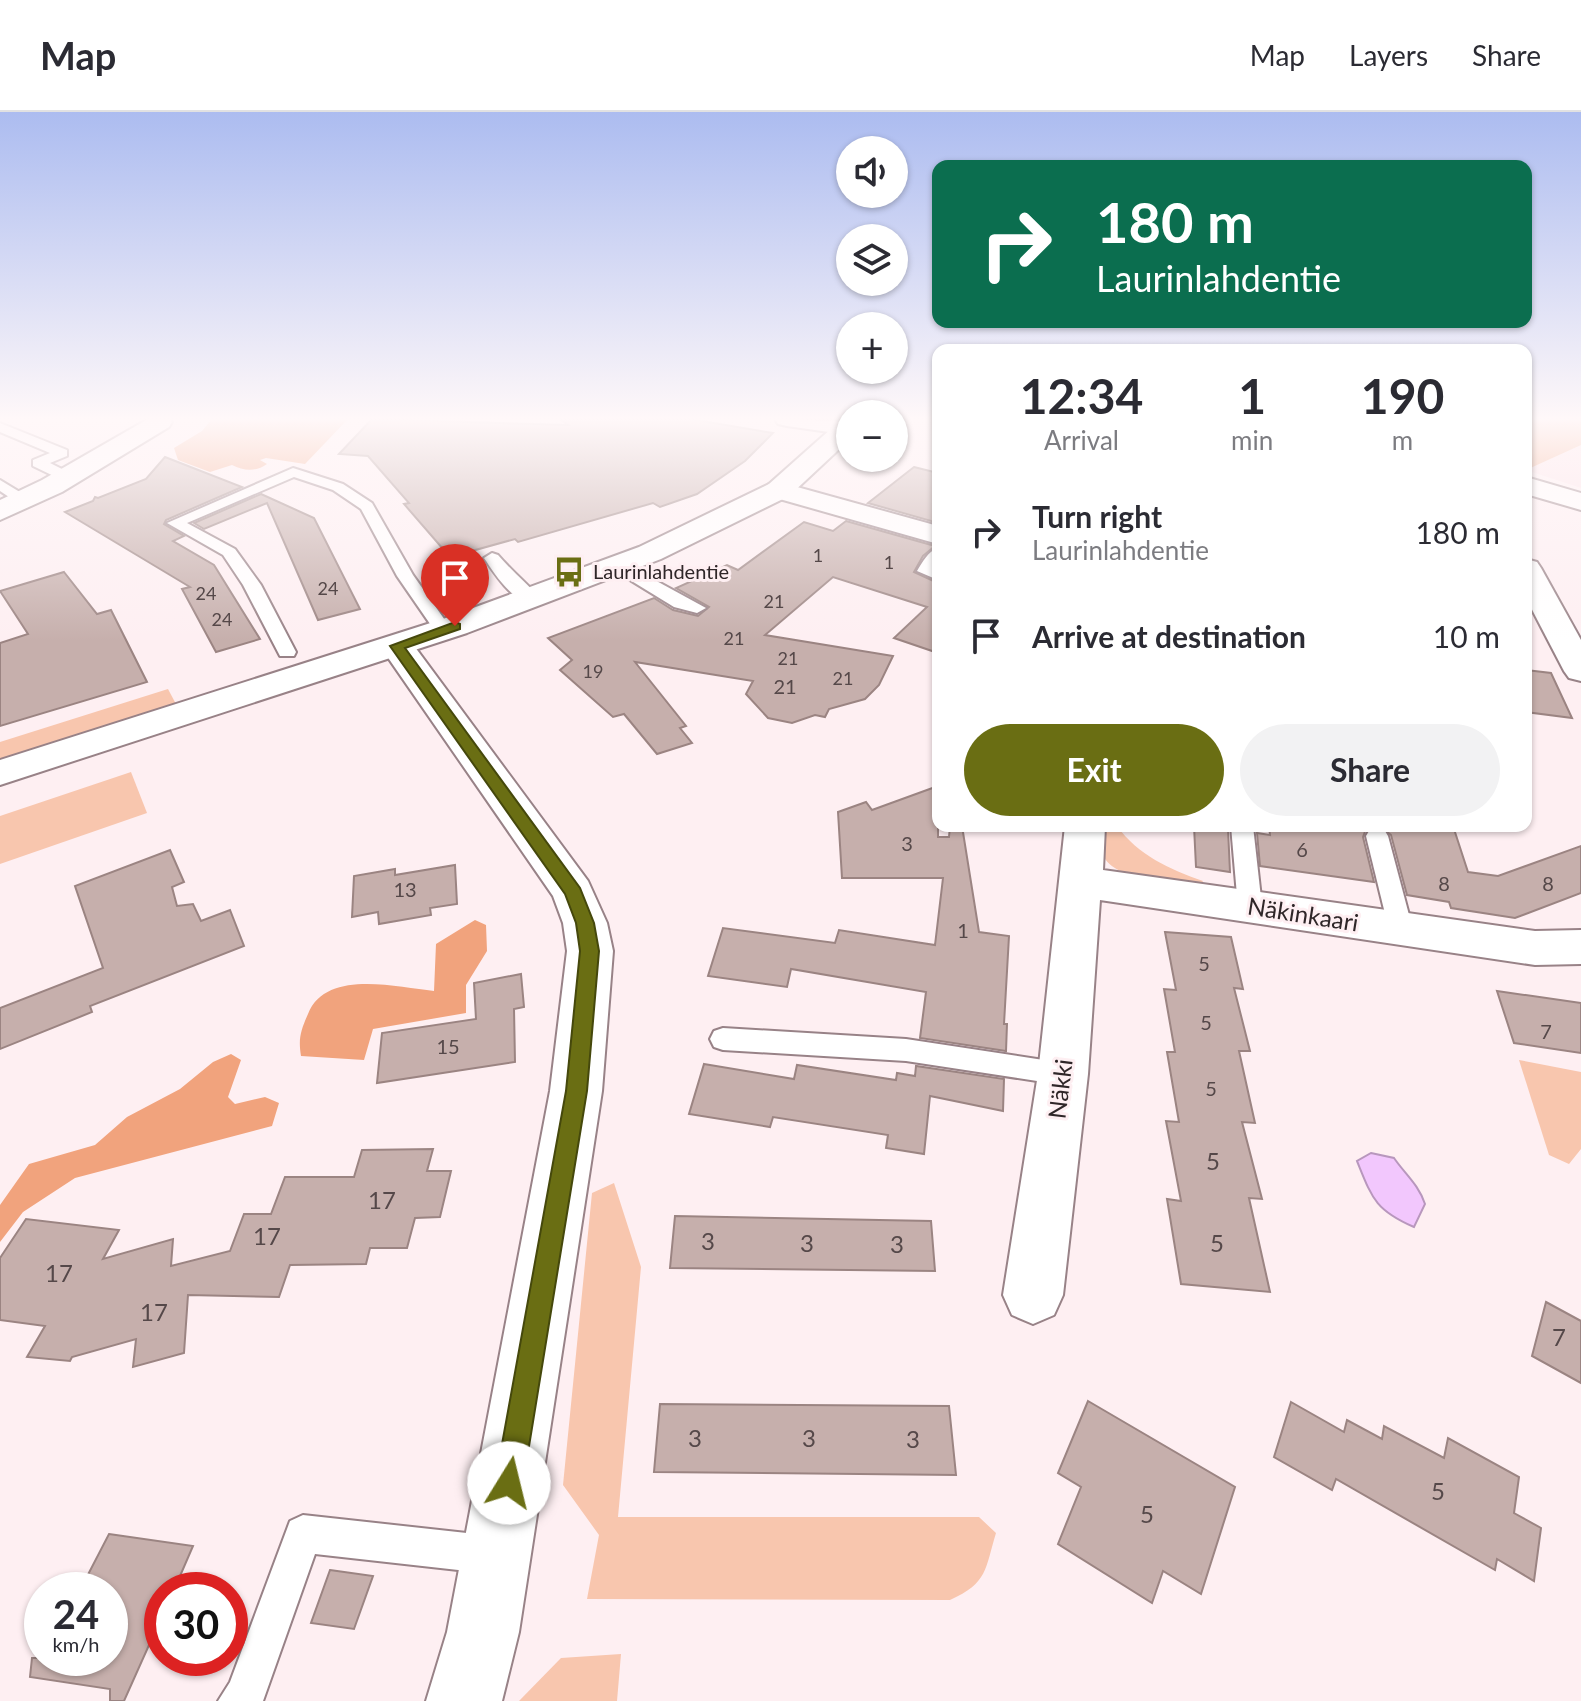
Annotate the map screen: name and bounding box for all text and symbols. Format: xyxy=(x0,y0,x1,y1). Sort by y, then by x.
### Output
text: Map xyxy=(40,32,116,78)
text: Map xyxy=(1250,38,1305,72)
text: Layers xyxy=(1349,38,1428,72)
text: Share xyxy=(1472,38,1541,72)
map controls xyxy=(836,136,908,472)
button: sound xyxy=(836,136,908,208)
text: 180 m xyxy=(1096,188,1254,255)
icon: right xyxy=(964,192,1068,296)
button: layers xyxy=(836,224,908,296)
text: Laurinlahdentie xyxy=(1096,256,1341,300)
button: + xyxy=(836,312,908,384)
text: 12:34 xyxy=(1020,367,1143,424)
text: 1 xyxy=(1238,367,1266,424)
text: 190 xyxy=(1361,367,1444,424)
button: − xyxy=(836,400,908,472)
text: Arrival xyxy=(1044,424,1119,456)
text: min xyxy=(1231,424,1273,456)
text: m xyxy=(1392,424,1413,456)
text: Turn right xyxy=(1032,498,1162,534)
icon: right xyxy=(964,510,1008,554)
text: 180 m xyxy=(1415,514,1500,550)
text: Laurinlahdentie xyxy=(1032,534,1209,566)
pin xyxy=(421,544,489,626)
house number: 1 xyxy=(813,544,823,566)
house number: 1 xyxy=(884,551,894,573)
bus stop icon: Laurinlahdentie xyxy=(552,555,586,589)
icon: arrive xyxy=(433,556,477,600)
place label: Laurinlahdentie xyxy=(593,559,729,583)
house number: 24 xyxy=(318,577,338,599)
house number: 24 xyxy=(196,582,216,604)
house number: 21 xyxy=(764,590,784,612)
house number: 24 xyxy=(212,608,232,630)
icon: arrive xyxy=(964,614,1008,658)
text: Arrive at destination xyxy=(1032,618,1306,654)
text: 10 m xyxy=(1433,618,1500,654)
house number: 21 xyxy=(724,627,744,649)
house number: 21 xyxy=(778,647,798,669)
house number: 19 xyxy=(583,660,603,682)
house number: 21 xyxy=(833,667,853,689)
house number: 21 xyxy=(773,674,797,698)
button: Exit xyxy=(964,724,1224,816)
button: Share xyxy=(1240,724,1500,816)
house number: 3 xyxy=(901,831,913,855)
house number: 6 xyxy=(1296,837,1308,861)
house number: 8 xyxy=(1438,871,1450,895)
house number: 8 xyxy=(1542,871,1554,895)
house number: 13 xyxy=(393,877,417,901)
street label: Näkinkaari xyxy=(1246,890,1361,937)
house number: 1 xyxy=(957,918,969,942)
house number: 5 xyxy=(1198,951,1210,975)
house number: 5 xyxy=(1200,1010,1212,1034)
house number: 7 xyxy=(1540,1019,1552,1043)
house number: 15 xyxy=(436,1034,460,1058)
street label: Näkki xyxy=(1041,1057,1078,1120)
house number: 5 xyxy=(1205,1076,1217,1100)
house number: 5 xyxy=(1206,1146,1220,1175)
house number: 17 xyxy=(368,1185,396,1214)
house number: 17 xyxy=(253,1221,281,1250)
house number: 3 xyxy=(701,1226,715,1255)
house number: 3 xyxy=(800,1228,814,1257)
house number: 5 xyxy=(1210,1228,1224,1257)
house number: 3 xyxy=(890,1229,904,1258)
house number: 17 xyxy=(45,1258,73,1287)
house number: 17 xyxy=(140,1297,168,1326)
house number: 7 xyxy=(1552,1322,1566,1351)
house number: 3 xyxy=(688,1423,702,1452)
house number: 3 xyxy=(802,1423,816,1452)
house number: 3 xyxy=(906,1424,920,1453)
position arrow xyxy=(467,1441,551,1525)
house number: 5 xyxy=(1431,1476,1445,1505)
house number: 5 xyxy=(1140,1499,1154,1528)
speed limit sign: 30 xyxy=(144,1572,248,1676)
text: 24 xyxy=(53,1590,99,1638)
text: km/h xyxy=(53,1632,99,1656)

